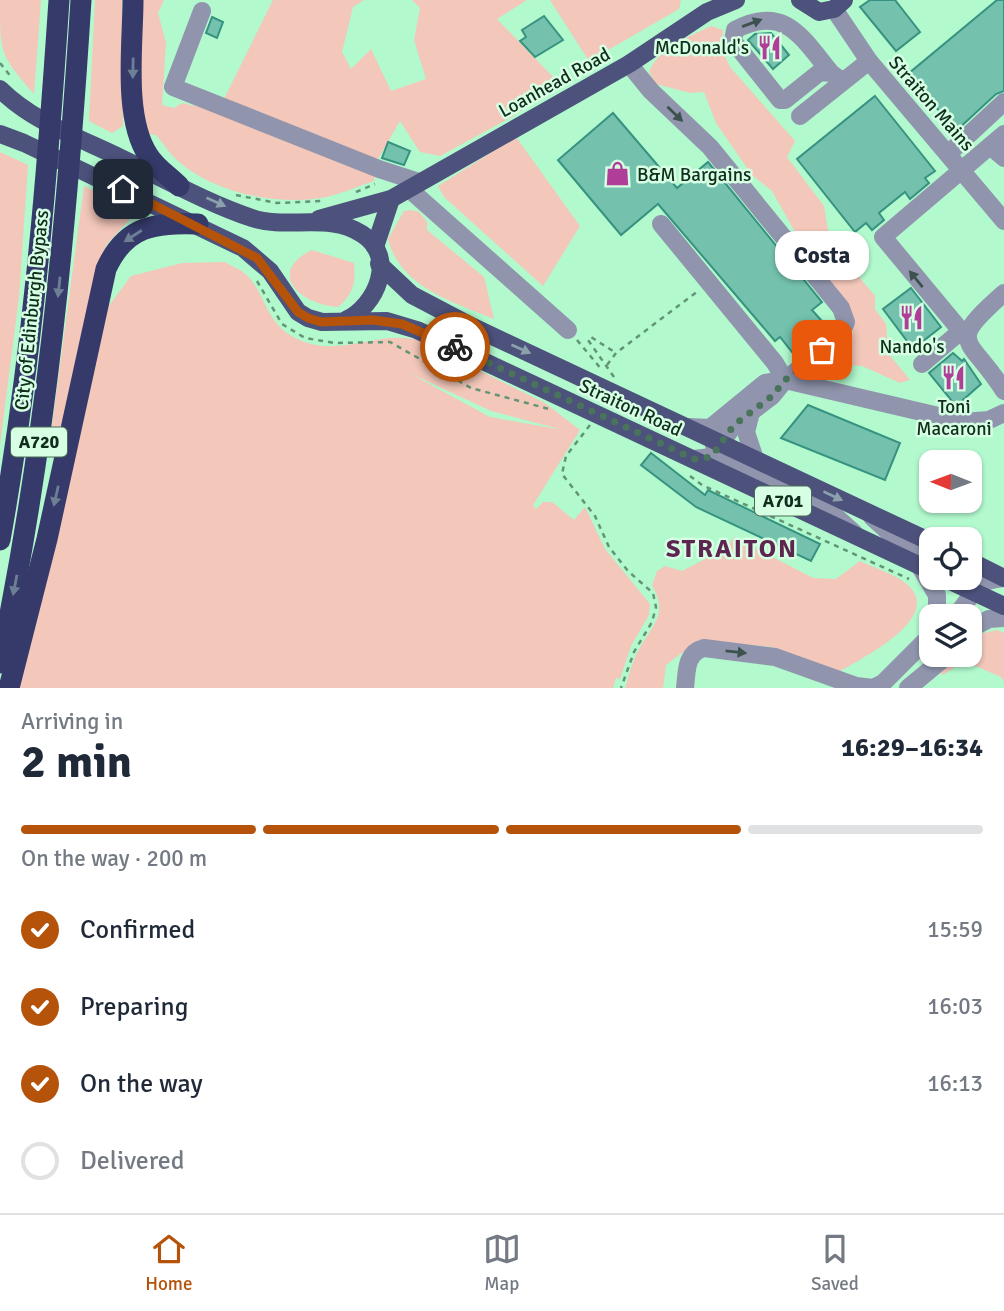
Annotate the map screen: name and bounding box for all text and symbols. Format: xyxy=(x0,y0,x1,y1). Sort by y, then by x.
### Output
one-way arrow xyxy=(742,17,763,28)
restaurant icon: McDonald's xyxy=(755,33,783,61)
place label: McDonald's xyxy=(655,36,749,60)
street label: Loanhead Road xyxy=(495,42,614,123)
street label: Straiton Mains xyxy=(883,51,979,156)
one-way arrow xyxy=(127,57,139,79)
one-way arrow xyxy=(666,105,683,121)
pin xyxy=(93,159,153,219)
shop icon: B&M Bargains xyxy=(603,160,631,188)
place label: B&M Bargains xyxy=(637,163,751,187)
icon: home xyxy=(104,170,142,208)
one-way arrow xyxy=(206,196,226,208)
street label: City of Edinburgh Bypass xyxy=(10,209,54,411)
one-way arrow xyxy=(123,229,142,242)
callout: Costa xyxy=(775,231,869,280)
text: Costa xyxy=(794,241,850,270)
one-way arrow xyxy=(909,271,924,289)
one-way arrow xyxy=(53,276,64,298)
restaurant icon: Nando's xyxy=(898,304,926,332)
courier xyxy=(420,312,490,382)
pin xyxy=(792,320,852,380)
icon: bike xyxy=(436,328,474,366)
icon: bag xyxy=(803,331,841,369)
place label: Nando's xyxy=(879,335,945,359)
one-way arrow xyxy=(511,343,531,355)
restaurant icon: Toni Macaroni xyxy=(940,364,968,392)
street label: Straiton Road xyxy=(575,374,686,442)
place label: Toni Macaroni xyxy=(916,395,992,441)
road number: A720 xyxy=(11,428,67,457)
north arrow xyxy=(919,450,982,513)
map controls xyxy=(919,450,982,667)
one-way arrow xyxy=(51,485,62,507)
road number: A701 xyxy=(755,486,811,516)
one-way arrow xyxy=(823,490,843,502)
button: locate xyxy=(919,527,982,590)
district label: STRAITON xyxy=(666,533,798,565)
one-way arrow xyxy=(9,574,20,596)
button: layers xyxy=(919,604,982,667)
one-way arrow xyxy=(725,647,747,658)
text: Arriving in xyxy=(21,707,123,736)
text: 16:29–16:34 xyxy=(841,732,983,764)
text: 2 min xyxy=(21,734,132,790)
text: On the way · 200 m xyxy=(21,844,207,873)
icon: check xyxy=(21,911,59,949)
text: Confirmed xyxy=(80,914,195,946)
text: 15:59 xyxy=(927,915,983,944)
icon: check xyxy=(21,988,59,1026)
text: Preparing xyxy=(80,991,188,1023)
text: 16:03 xyxy=(927,992,983,1021)
icon: check xyxy=(21,1065,59,1103)
text: On the way xyxy=(80,1068,203,1100)
text: 16:13 xyxy=(927,1069,983,1098)
text: Delivered xyxy=(80,1145,185,1177)
tab: Home xyxy=(145,1230,192,1296)
tab: Map xyxy=(483,1230,521,1296)
tab: Saved xyxy=(811,1230,859,1296)

